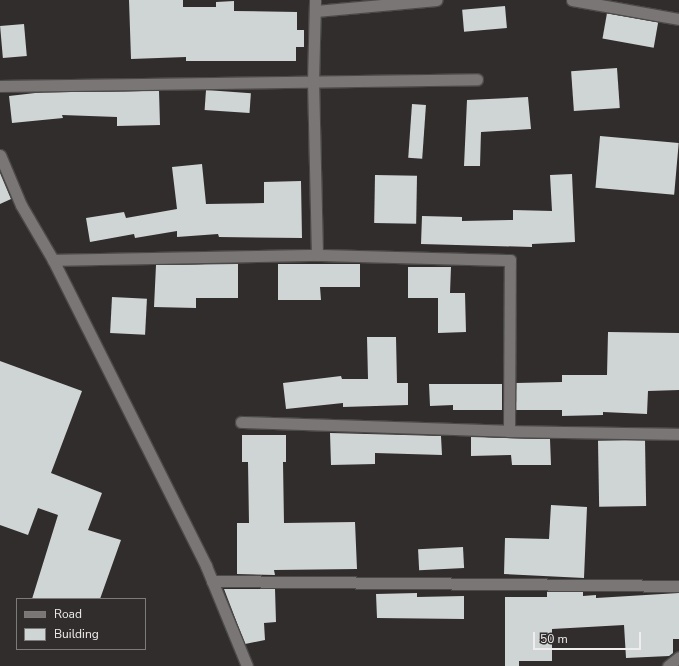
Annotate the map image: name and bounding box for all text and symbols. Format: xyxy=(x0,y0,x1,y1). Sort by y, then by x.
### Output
legend xyxy=(16,598,146,650)
text: Road xyxy=(54,606,82,622)
scale bar xyxy=(535,624,643,650)
text: Building xyxy=(54,626,99,642)
text: 50 m xyxy=(540,631,568,647)

